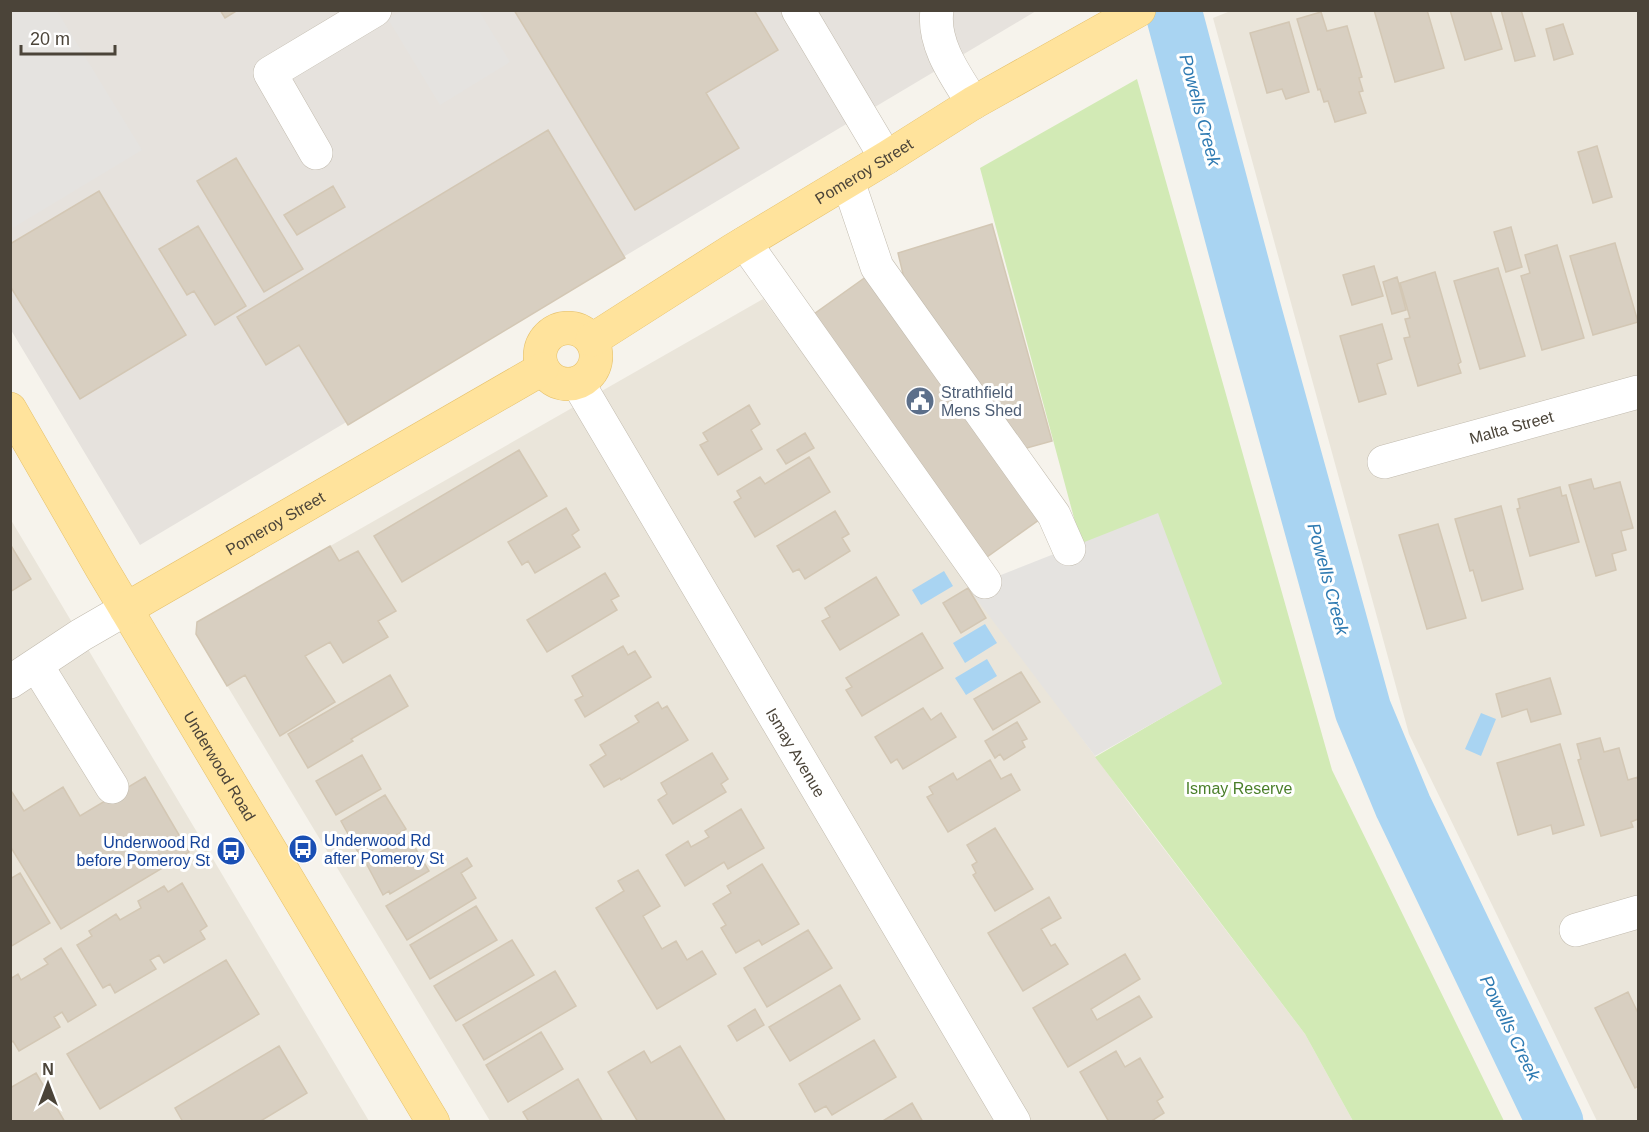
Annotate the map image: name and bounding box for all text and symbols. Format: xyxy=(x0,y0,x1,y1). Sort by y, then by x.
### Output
scale bar xyxy=(21,18,116,56)
text: 20 m xyxy=(30,29,70,49)
water label: Powells Creek xyxy=(1175,52,1225,169)
street label: Pomeroy Street xyxy=(812,135,916,208)
place label: Strathfield Mens Shed xyxy=(941,384,1022,419)
public building icon: Strathfield Mens Shed xyxy=(904,385,936,417)
street label: Malta Street xyxy=(1468,408,1556,447)
street label: Pomeroy Street xyxy=(223,488,328,559)
water label: Powells Creek xyxy=(1303,521,1353,638)
street label: Ismay Avenue xyxy=(763,705,828,800)
street label: Underwood Road xyxy=(180,708,259,824)
park label: Ismay Reserve xyxy=(1186,780,1292,797)
place label: Underwood Rd after Pomeroy St xyxy=(324,832,445,867)
bus stop icon: Underwood Rd after Pomeroy St xyxy=(287,833,319,865)
place label: Underwood Rd before Pomeroy St xyxy=(77,834,211,869)
bus stop icon: Underwood Rd before Pomeroy St xyxy=(215,835,247,867)
water label: Powells Creek xyxy=(1476,972,1545,1085)
north arrow xyxy=(18,1054,78,1114)
text: N xyxy=(42,1061,54,1078)

